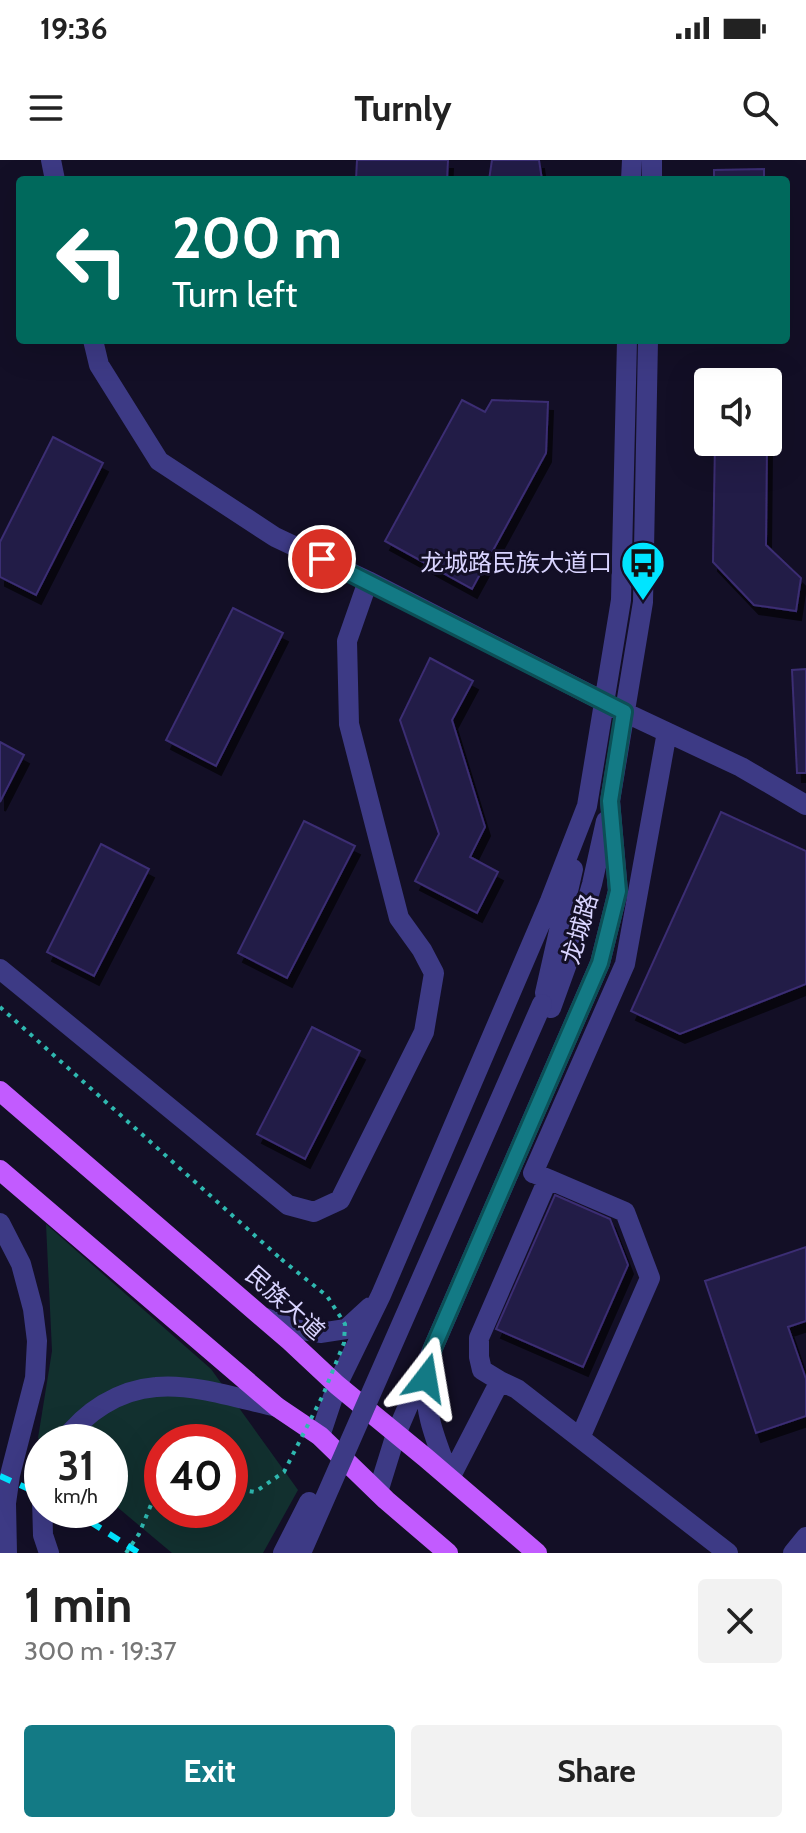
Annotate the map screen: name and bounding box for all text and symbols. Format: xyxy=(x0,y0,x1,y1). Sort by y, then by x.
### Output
text: 19:36 xyxy=(40,10,108,47)
icon: menu xyxy=(24,86,68,130)
text: Turnly xyxy=(354,86,452,130)
icon: search xyxy=(738,86,782,130)
text: 200 m xyxy=(172,204,342,272)
icon: left xyxy=(40,208,144,312)
text: Turn left xyxy=(172,272,297,316)
map controls xyxy=(694,368,782,456)
button: sound xyxy=(694,368,782,456)
pin xyxy=(288,525,356,593)
icon: arrive xyxy=(300,537,344,581)
bus stop icon: 龙城路民族大道口 xyxy=(619,539,667,602)
place label: 龙城路民族大道口 xyxy=(420,548,612,577)
street label: 龙城路 xyxy=(556,890,603,967)
street label: 民族大道 xyxy=(240,1260,331,1346)
position arrow xyxy=(384,1336,468,1420)
speed limit sign: 40 xyxy=(144,1424,248,1528)
text: 31 xyxy=(58,1441,94,1490)
text: km/h xyxy=(54,1484,98,1508)
text: 1 min xyxy=(24,1576,132,1634)
button: close xyxy=(698,1579,782,1663)
text: 300 m · 19:37 xyxy=(24,1635,177,1667)
button: Exit xyxy=(24,1725,395,1817)
button: Share xyxy=(411,1725,782,1817)

